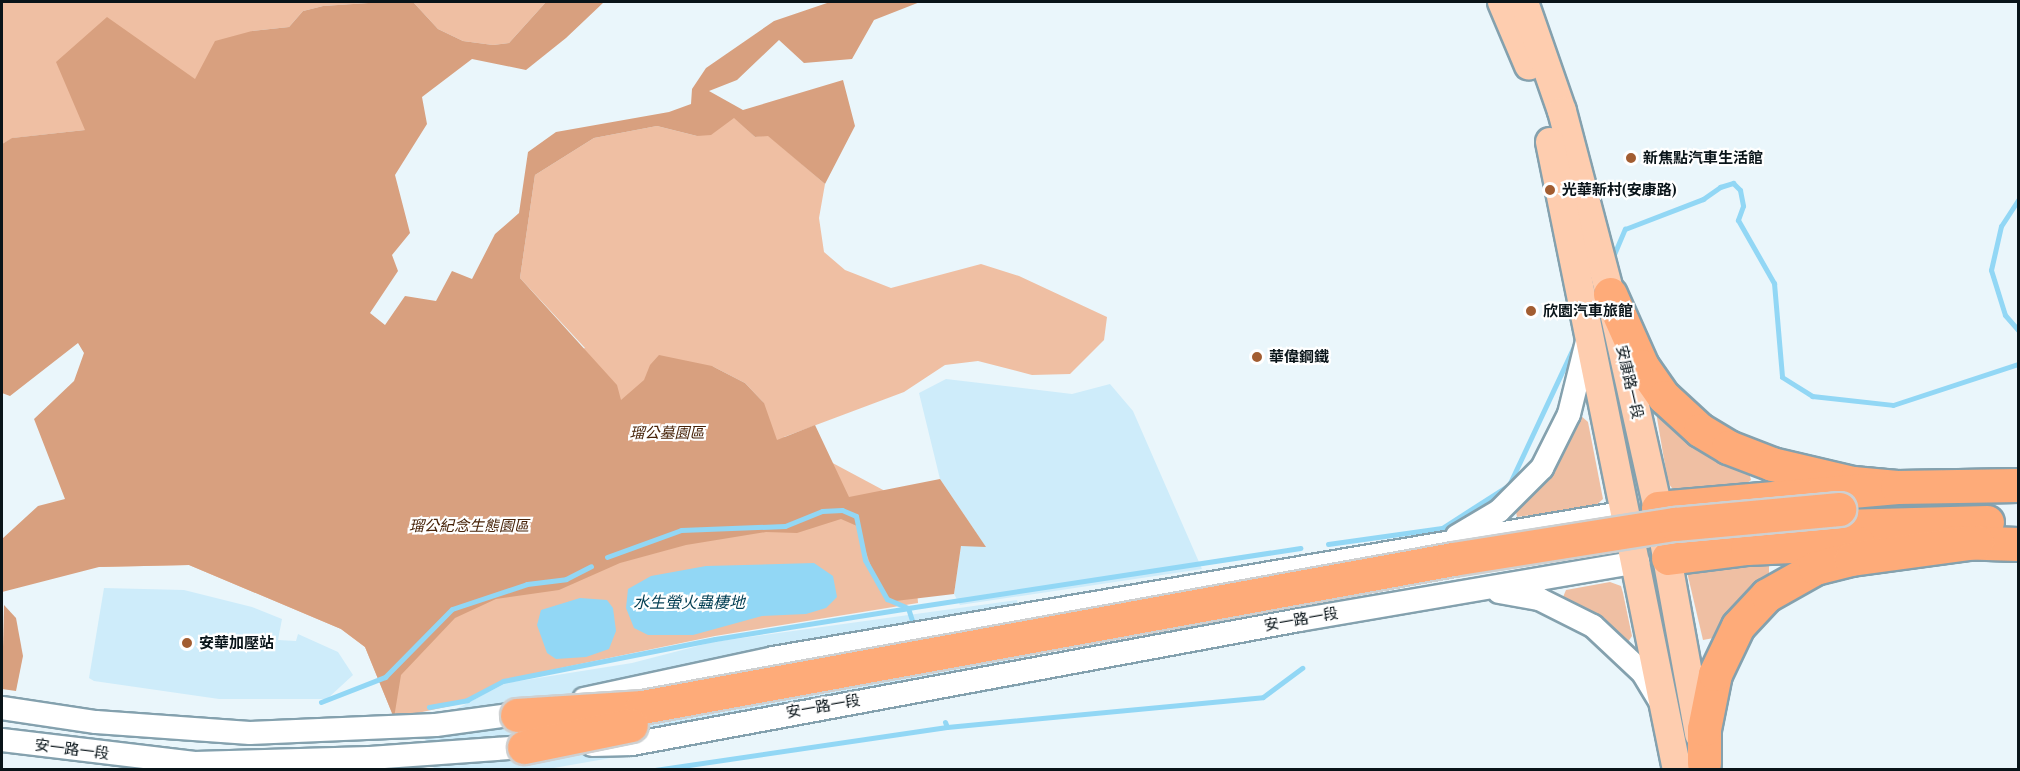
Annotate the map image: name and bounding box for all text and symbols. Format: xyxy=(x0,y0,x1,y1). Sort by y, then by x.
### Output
place label: 新焦點汽車生活館 xyxy=(1643,149,1763,167)
marker: 新焦點汽車生活館 xyxy=(1624,151,1638,165)
place label: 光華新村(安康路) xyxy=(1562,181,1677,199)
marker: 光華新村(安康路) xyxy=(1543,183,1557,197)
place label: 欣園汽車旅館 xyxy=(1543,302,1633,320)
marker: 欣園汽車旅館 xyxy=(1524,304,1538,318)
street label: 安康路一段 xyxy=(1613,343,1647,421)
place label: 華偉鋼鐵 xyxy=(1269,348,1329,366)
marker: 華偉鋼鐵 xyxy=(1250,350,1264,364)
park label: 瑠公墓園區 xyxy=(630,424,704,442)
park label: 瑠公紀念生態園區 xyxy=(409,517,529,535)
water label: 水生螢火蟲棲地 xyxy=(633,592,745,612)
street label: 安一路一段 xyxy=(1263,604,1339,634)
place label: 安華加壓站 xyxy=(199,634,274,652)
marker: 安華加壓站 xyxy=(180,636,194,650)
street label: 安一路一段 xyxy=(785,691,861,721)
street label: 安一路一段 xyxy=(34,735,110,763)

